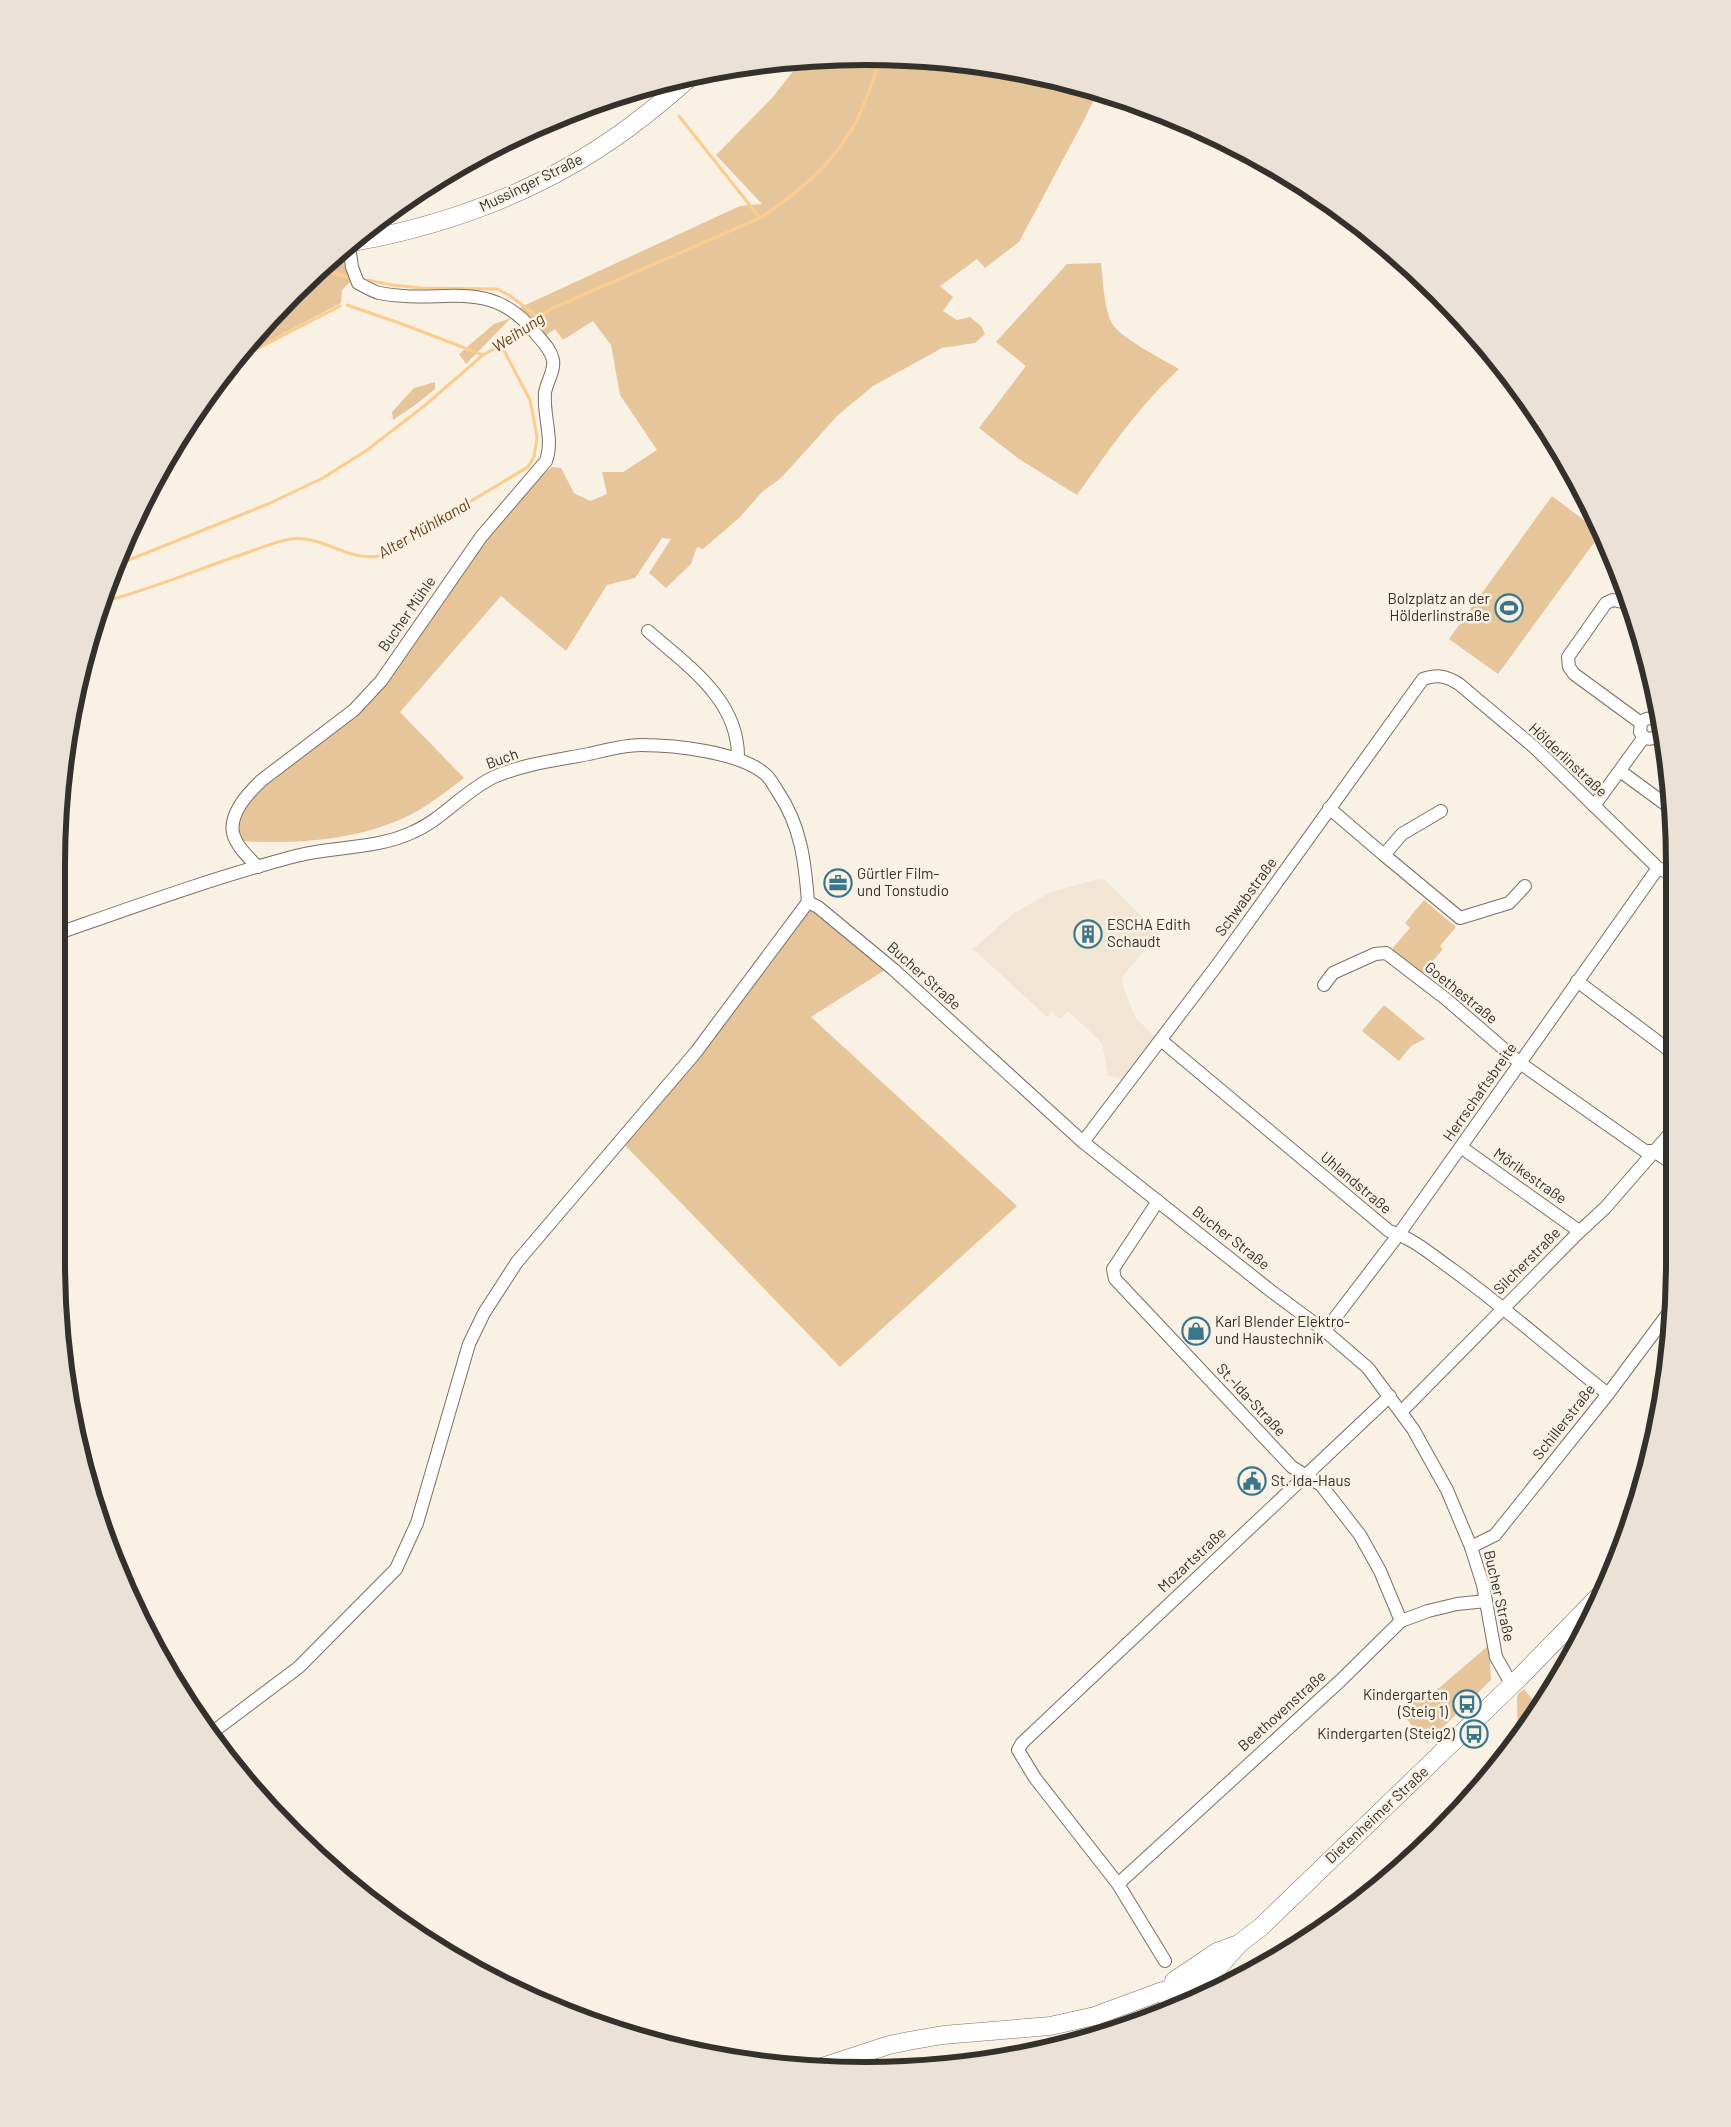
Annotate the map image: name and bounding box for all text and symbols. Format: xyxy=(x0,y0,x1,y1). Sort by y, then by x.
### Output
street label: Mussinger Straße xyxy=(476,149,585,215)
water label: Weihung xyxy=(488,308,547,355)
water label: Alter Mühlkanal xyxy=(374,493,474,562)
street label: Bucher Mühle xyxy=(374,572,439,655)
place label: Bolzplatz an der Hölderlinstraße xyxy=(1387,589,1491,624)
sports icon: Bolzplatz an der Hölderlinstraße xyxy=(1494,593,1524,623)
street label: Hölderlinstraße xyxy=(1526,718,1612,800)
street label: Buch xyxy=(483,744,520,772)
street label: Schwabstraße xyxy=(1211,853,1280,939)
place label: Gürtler Film- und Tonstudio xyxy=(857,864,949,899)
office icon: Gürtler Film- und Tonstudio xyxy=(823,868,853,898)
place label: ESCHA Edith Schaudt xyxy=(1107,915,1191,950)
building icon: ESCHA Edith Schaudt xyxy=(1073,919,1103,949)
street label: Bucher Straße xyxy=(884,937,965,1013)
street label: Goethestraße xyxy=(1422,957,1502,1027)
street label: Herrschaftsbreite xyxy=(1439,1039,1520,1144)
street label: Mörikestraße xyxy=(1490,1143,1571,1207)
street label: Uhlandstraße xyxy=(1317,1147,1396,1217)
street label: Bucher Straße xyxy=(1189,1201,1274,1273)
street label: Silcherstraße xyxy=(1489,1223,1564,1298)
place label: Karl Blender Elektro- und Haustechnik xyxy=(1215,1312,1350,1347)
shop icon: Karl Blender Elektro- und Haustechnik xyxy=(1181,1316,1211,1346)
street label: St.-Ida-Straße xyxy=(1213,1359,1290,1440)
street label: Schillerstraße xyxy=(1528,1380,1598,1463)
public building icon: St. Ida-Haus xyxy=(1237,1466,1267,1496)
place label: St. Ida-Haus xyxy=(1271,1471,1351,1489)
street label: Mozartstraße xyxy=(1154,1523,1229,1595)
street label: Bucher Straße xyxy=(1481,1548,1519,1643)
street label: Beethovenstraße xyxy=(1234,1666,1329,1754)
place label: Kindergarten (Steig 1) xyxy=(1363,1685,1448,1720)
bus stop icon: Kindergarten (Steig 1) xyxy=(1452,1689,1482,1719)
bus stop icon: Kindergarten (Steig2) xyxy=(1459,1719,1489,1749)
place label: Kindergarten (Steig2) xyxy=(1317,1724,1455,1742)
street label: Dietenheimer Straße xyxy=(1321,1762,1432,1867)

